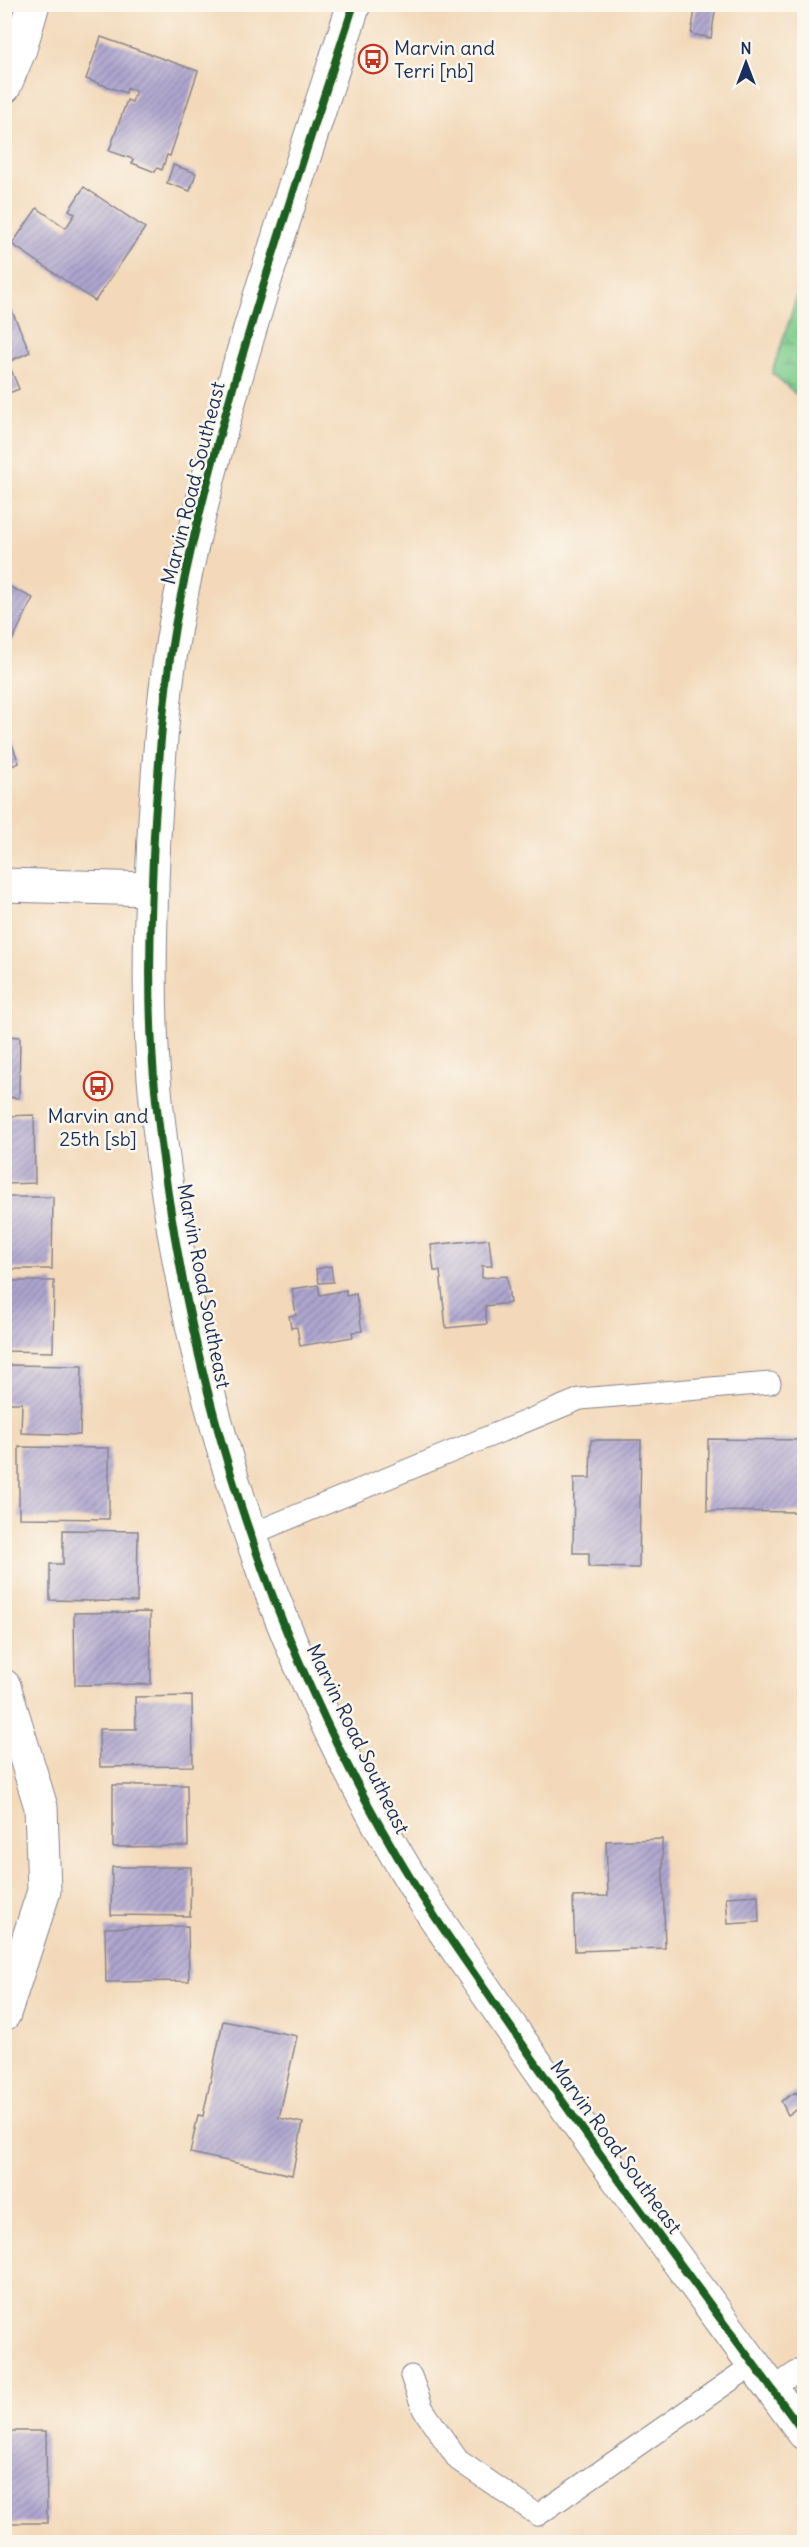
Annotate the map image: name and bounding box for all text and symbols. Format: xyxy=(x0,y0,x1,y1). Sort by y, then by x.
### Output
north arrow xyxy=(716,33,776,93)
place label: Marvin and Terri [nb] xyxy=(394,35,495,83)
text: N xyxy=(740,38,752,58)
bus stop icon: Marvin and Terri [nb] xyxy=(357,43,389,75)
street label: Marvin Road Southeast xyxy=(155,379,230,587)
bus stop icon: Marvin and 25th [sb] xyxy=(82,1070,114,1102)
place label: Marvin and 25th [sb] xyxy=(48,1103,149,1151)
street label: Marvin Road Southeast xyxy=(172,1181,237,1391)
street label: Marvin Road Southeast xyxy=(302,1640,415,1838)
street label: Marvin Road Southeast xyxy=(545,2055,688,2238)

